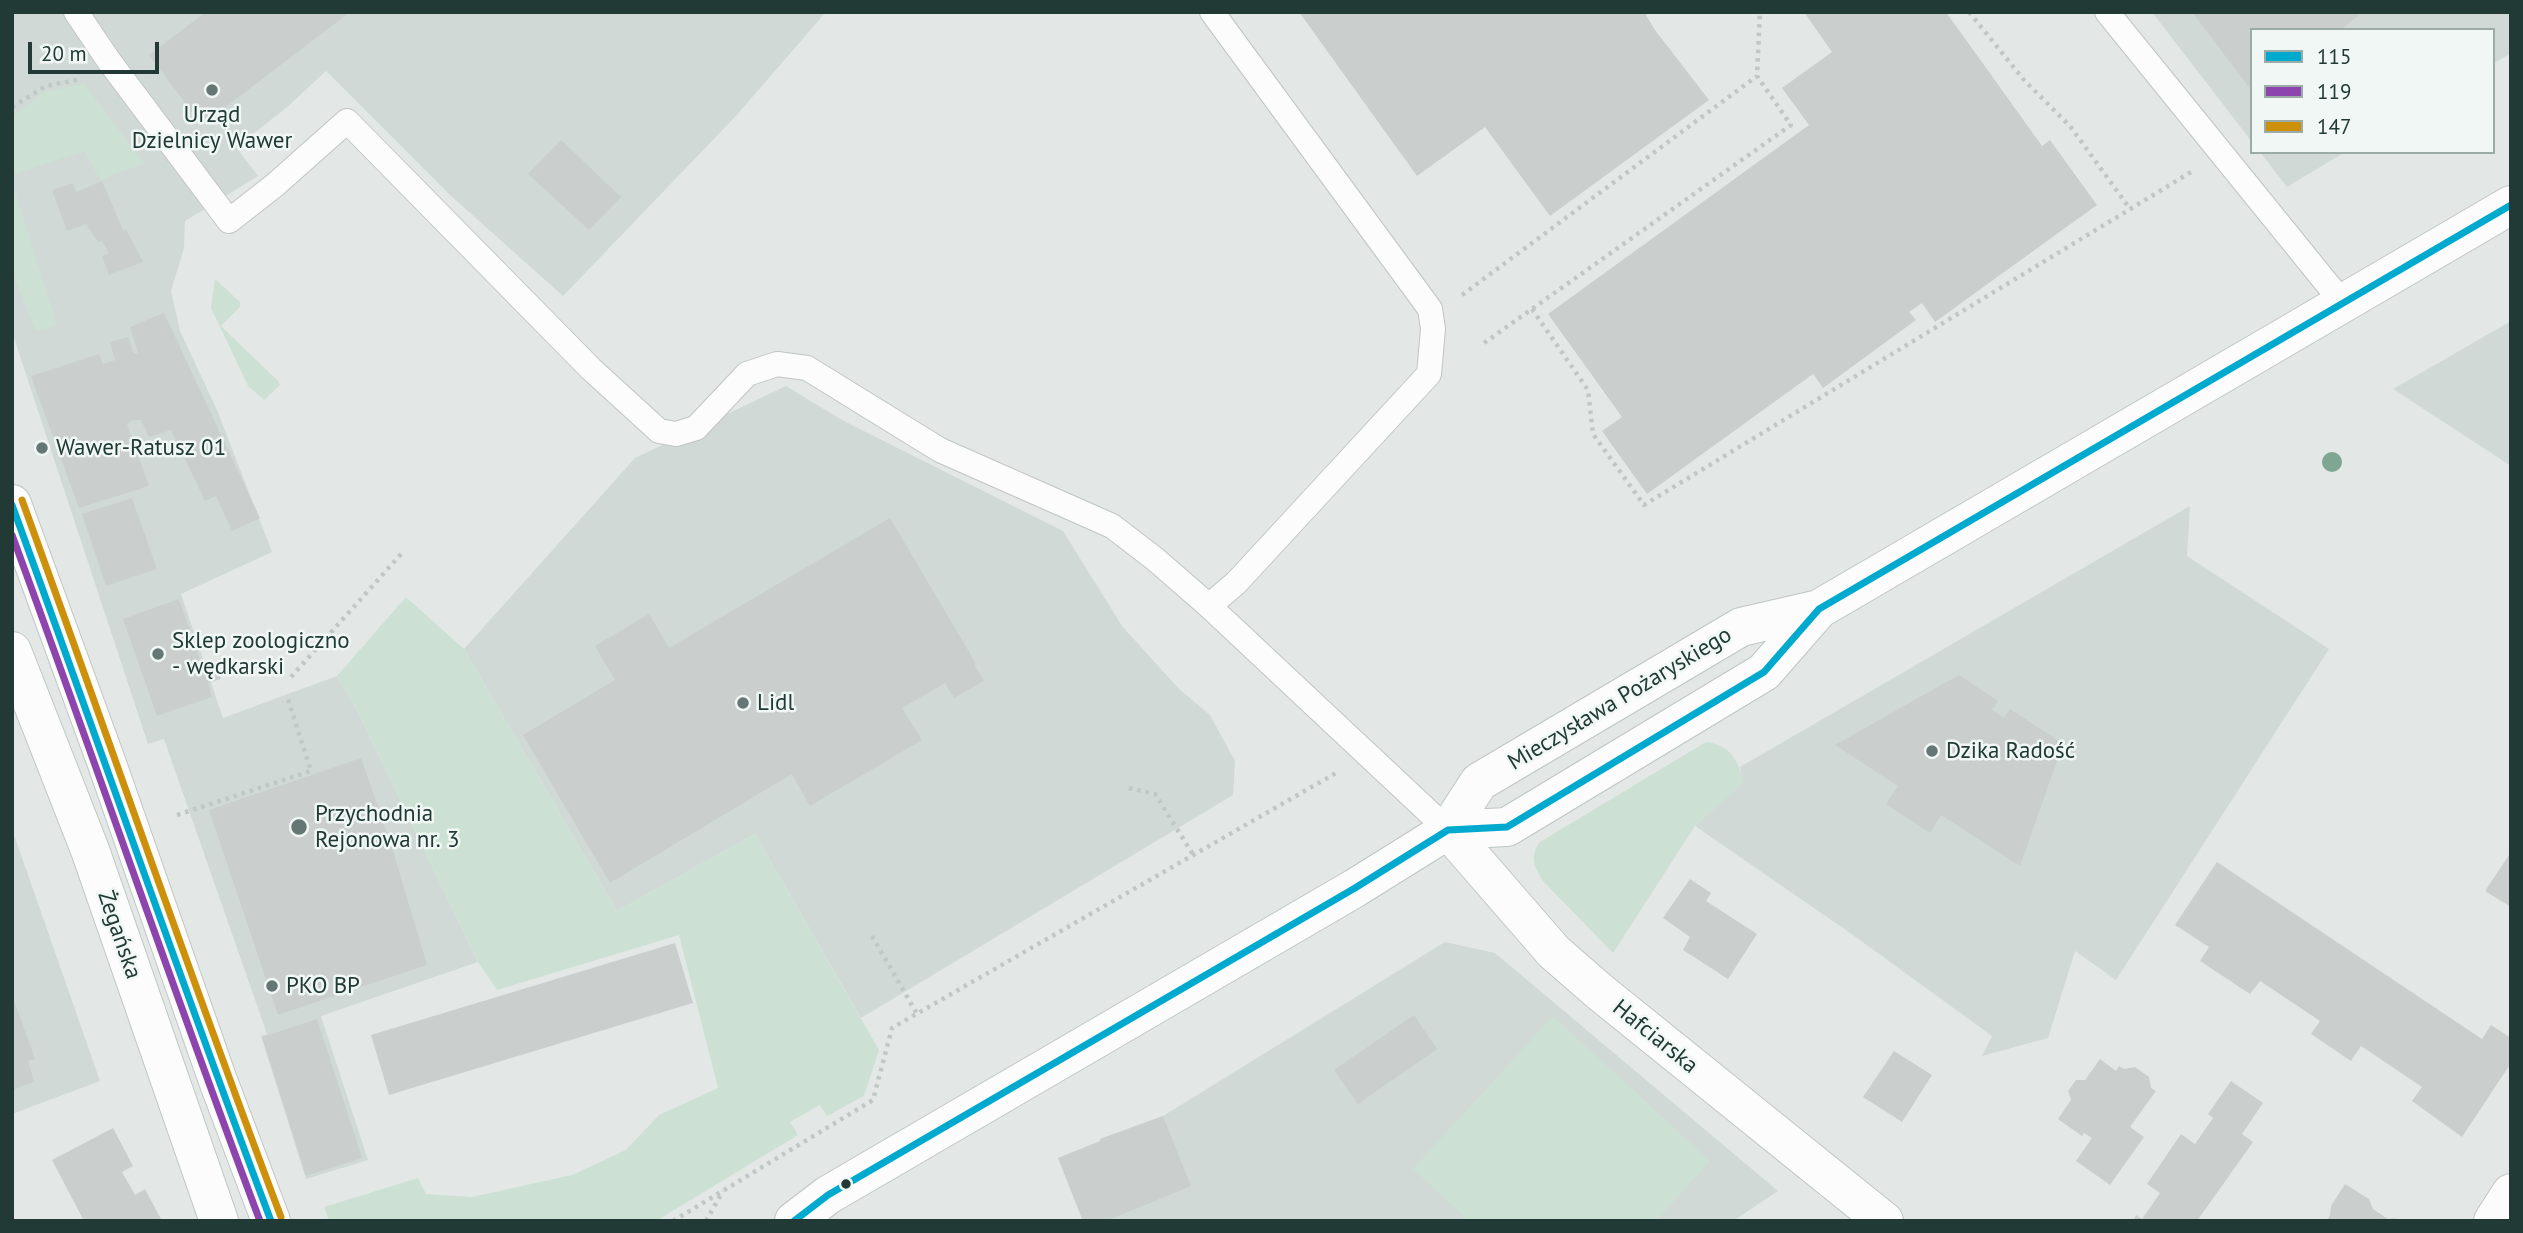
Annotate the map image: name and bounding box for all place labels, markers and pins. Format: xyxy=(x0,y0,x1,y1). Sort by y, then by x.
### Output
marker: Urząd Dzielnicy Wawer xyxy=(204,82,220,98)
place label: Urząd Dzielnicy Wawer xyxy=(132,101,292,155)
place label: Wawer-Ratusz 01 xyxy=(56,434,226,462)
marker: Wawer-Ratusz 01 xyxy=(34,440,50,456)
place label: Sklep zoologiczno - wędkarski xyxy=(172,627,350,681)
marker: Sklep zoologiczno - wędkarski xyxy=(150,646,166,662)
place label: Lidl xyxy=(757,689,794,717)
marker: Lidl xyxy=(735,695,751,711)
place label: Dzika Radość xyxy=(1946,737,2075,765)
marker: Dzika Radość xyxy=(1924,743,1940,759)
place label: Przychodnia Rejonowa nr. 3 xyxy=(315,800,459,854)
marker: Przychodnia Rejonowa nr. 3 xyxy=(289,817,309,837)
place label: PKO BP xyxy=(286,972,360,1000)
marker: PKO BP xyxy=(264,978,280,994)
unlabelled marker xyxy=(839,1177,853,1191)

